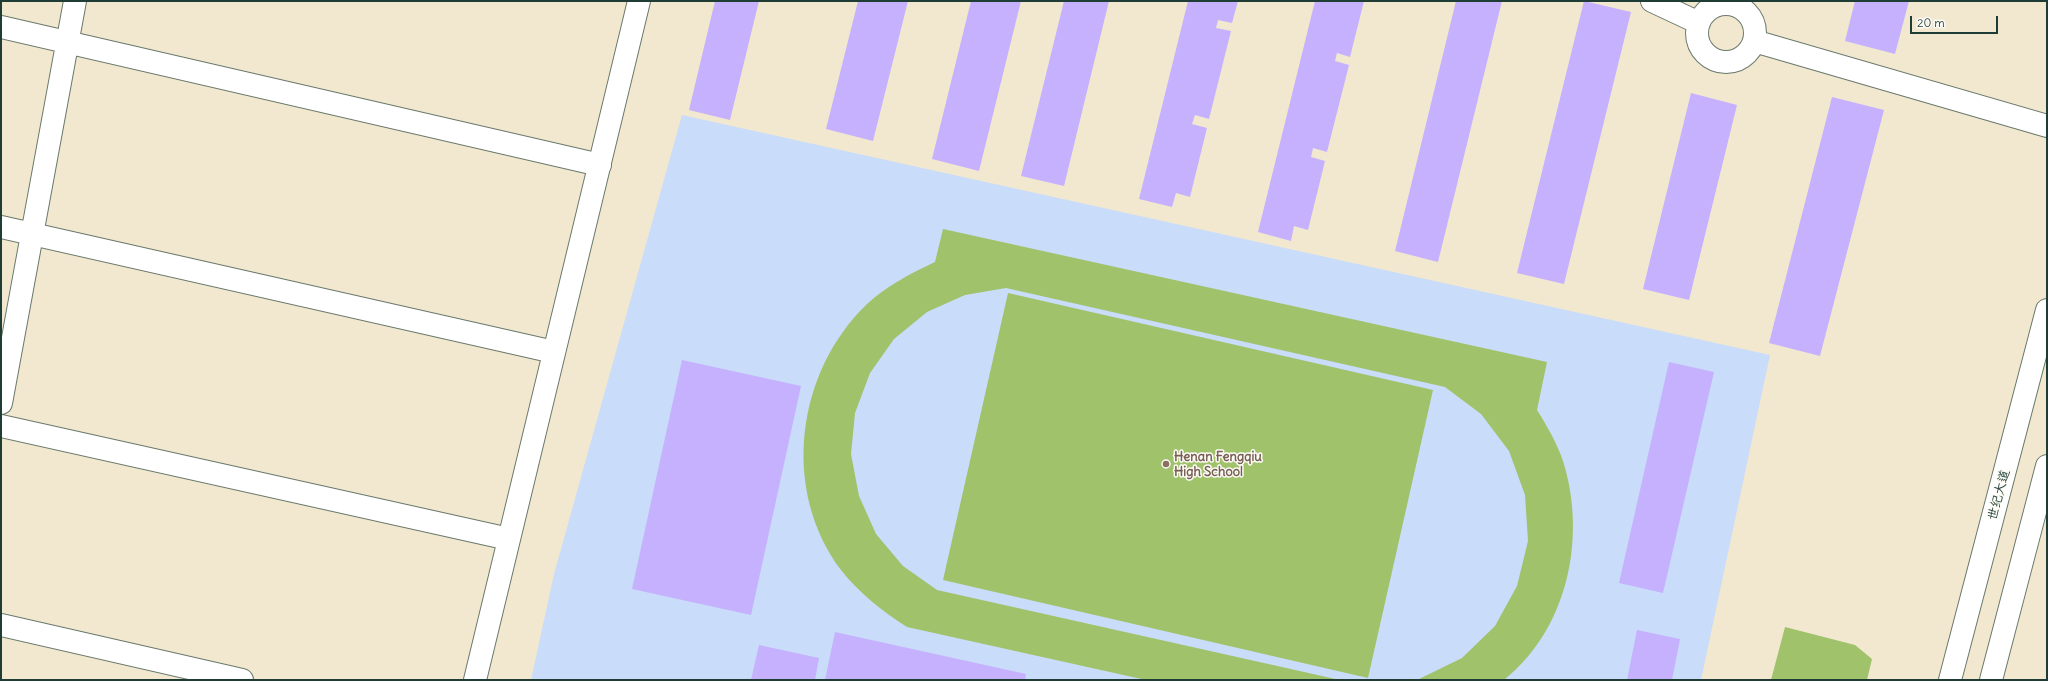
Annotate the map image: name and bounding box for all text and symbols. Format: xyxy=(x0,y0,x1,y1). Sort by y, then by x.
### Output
scale bar xyxy=(1912,8,2000,34)
text: 20 m xyxy=(1917,15,1945,30)
place label: Henan Fengqiu High School xyxy=(1174,449,1262,480)
marker: Henan Fengqiu High School xyxy=(1161,459,1171,469)
street label: 世纪大道 xyxy=(1985,468,2013,522)

